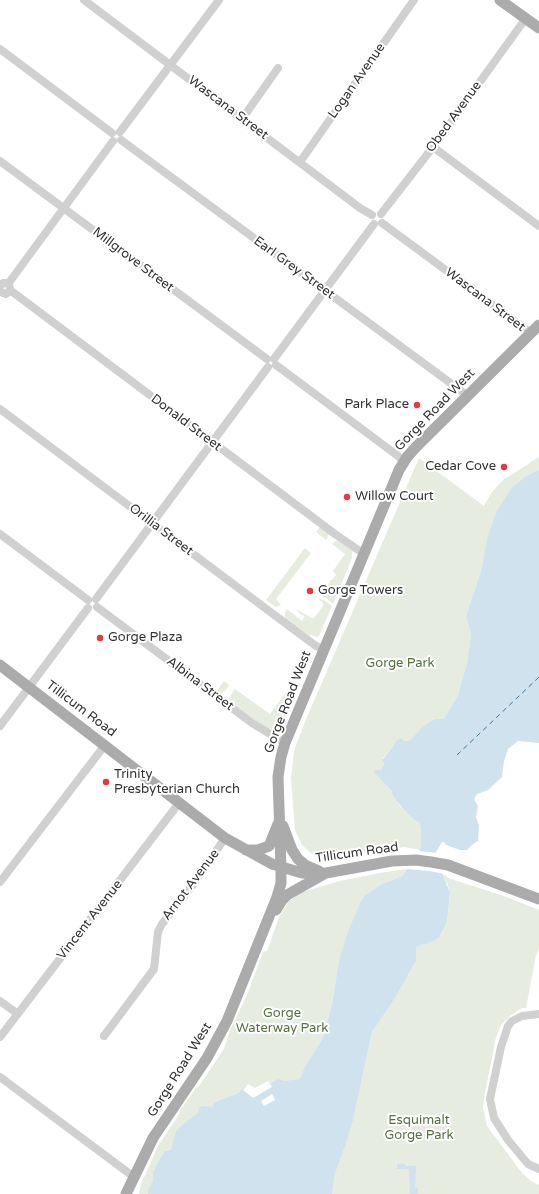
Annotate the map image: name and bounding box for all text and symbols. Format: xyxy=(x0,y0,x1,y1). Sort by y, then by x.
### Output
street label: Logan Avenue xyxy=(325,40,389,122)
street label: Wascana Street xyxy=(185,73,271,143)
street label: Obed Avenue xyxy=(423,78,485,156)
street label: Millgrove Street xyxy=(89,224,177,296)
street label: Earl Grey Street xyxy=(250,233,338,303)
street label: Wascana Street xyxy=(442,265,528,335)
street label: Gorge Road West xyxy=(392,366,478,454)
street label: Donald Street xyxy=(148,391,224,455)
place label: Park Place xyxy=(344,397,409,413)
marker: Park Place xyxy=(412,400,422,410)
place label: Cedar Cove xyxy=(425,459,496,475)
marker: Cedar Cove xyxy=(499,462,509,472)
place label: Willow Court xyxy=(355,489,434,505)
marker: Willow Court xyxy=(342,492,352,502)
street label: Orillia Street xyxy=(126,501,196,559)
place label: Gorge Towers xyxy=(318,583,403,599)
marker: Gorge Towers xyxy=(305,586,315,596)
place label: Gorge Plaza xyxy=(108,630,182,646)
marker: Gorge Plaza xyxy=(95,633,105,643)
street label: Gorge Road West xyxy=(261,649,315,755)
street label: Albina Street xyxy=(163,654,237,714)
park label: Gorge Park xyxy=(365,656,435,672)
street label: Tillicum Road xyxy=(43,678,119,740)
place label: Trinity Presbyterian Church xyxy=(114,767,240,798)
marker: Trinity Presbyterian Church xyxy=(101,777,111,787)
street label: Tillicum Road xyxy=(315,839,399,867)
street label: Arnot Avenue xyxy=(159,846,223,924)
street label: Vincent Avenue xyxy=(54,877,126,963)
park label: Gorge Waterway Park xyxy=(236,1006,328,1037)
street label: Gorge Road West xyxy=(145,1020,215,1120)
park label: Esquimalt Gorge Park xyxy=(384,1113,454,1144)

